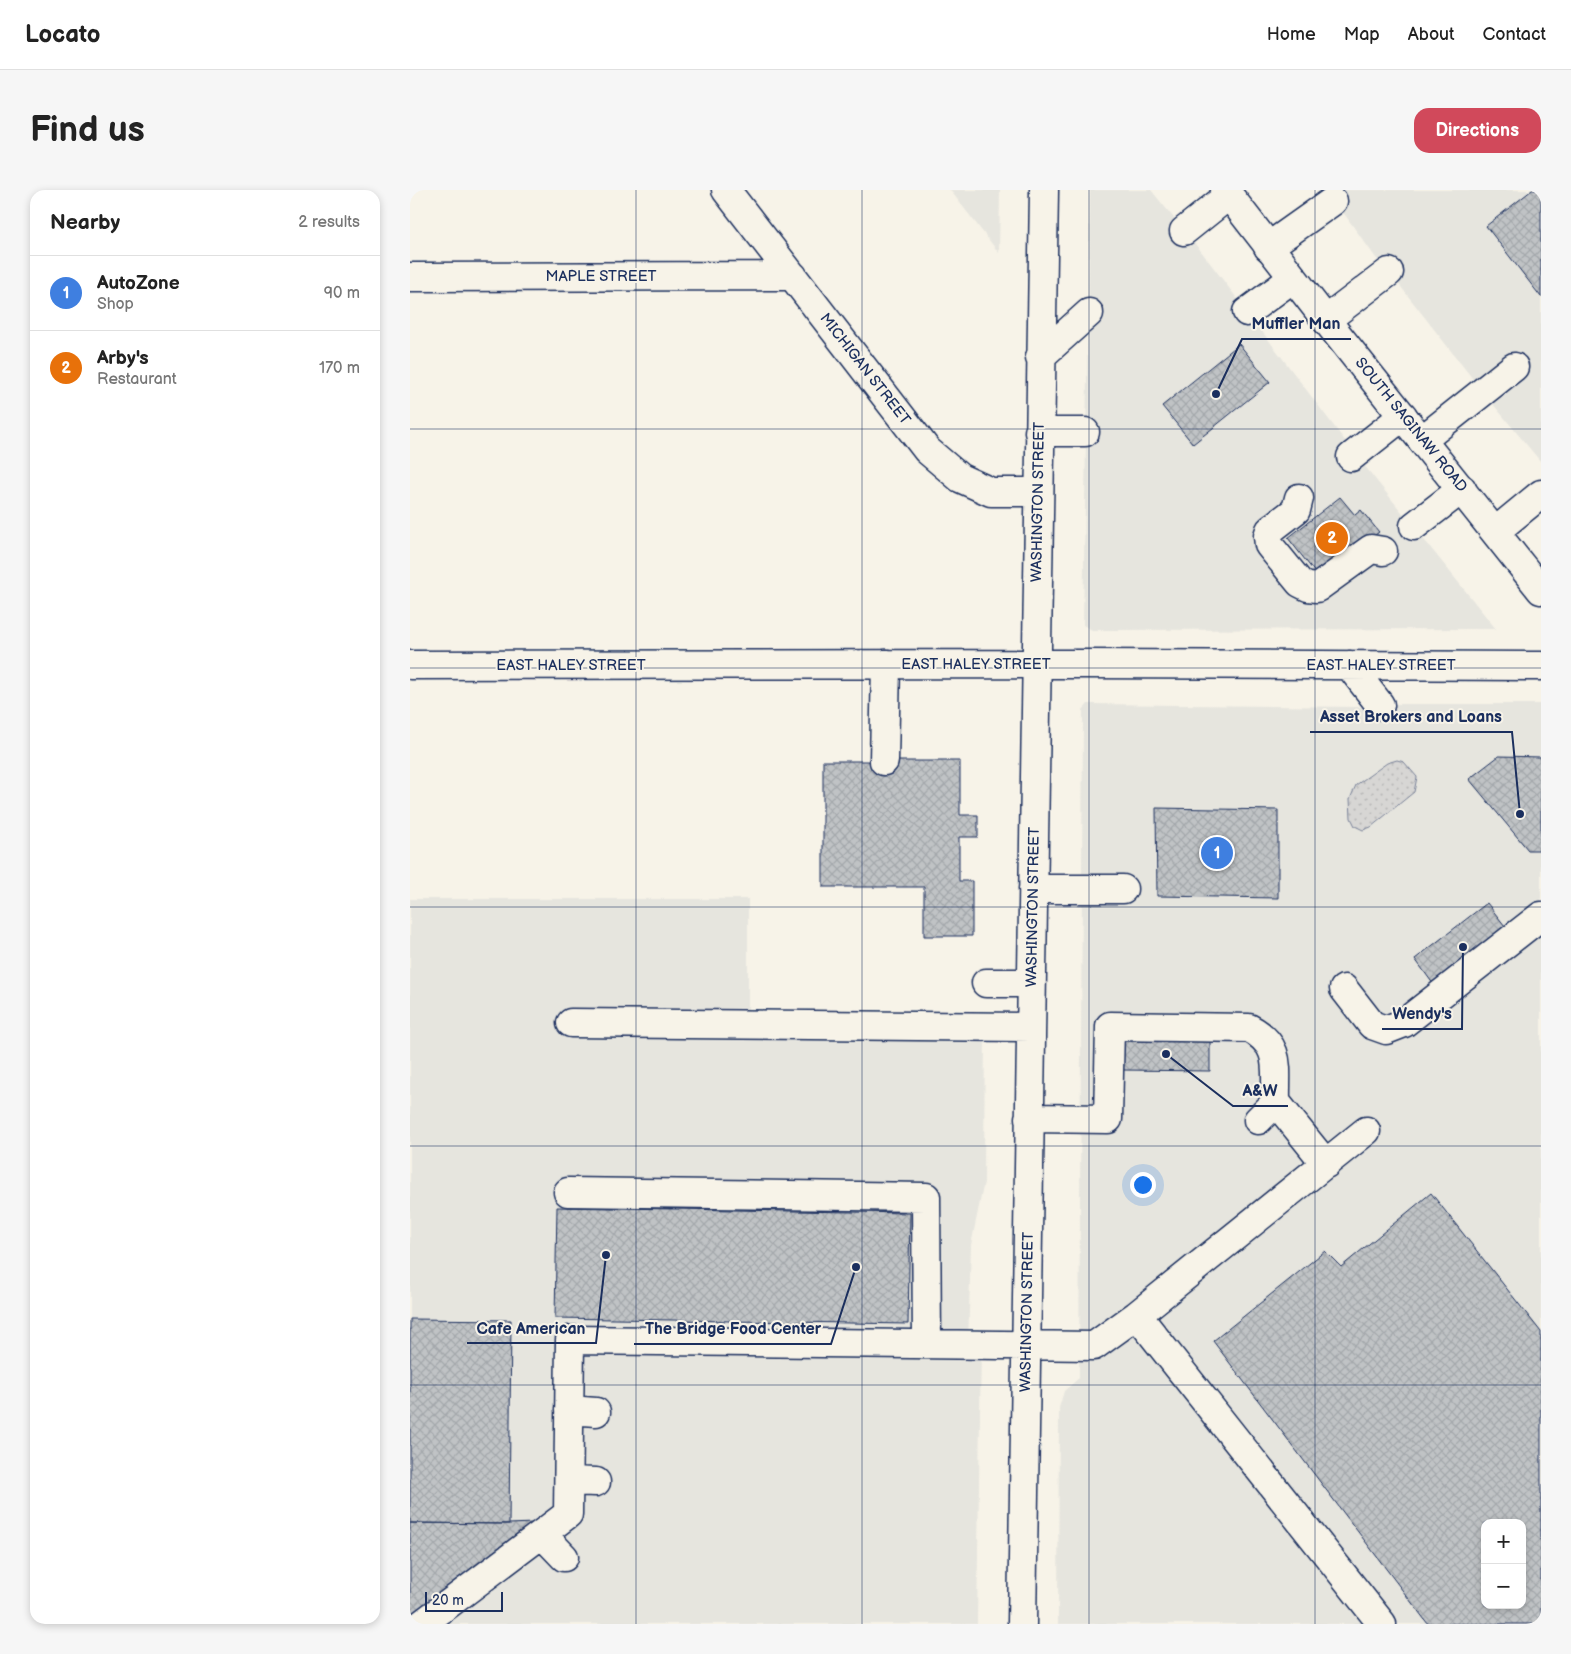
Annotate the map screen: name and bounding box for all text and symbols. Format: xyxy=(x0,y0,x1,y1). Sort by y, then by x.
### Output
text: Locato xyxy=(25,20,100,49)
text: Home xyxy=(1267,24,1316,45)
text: Map xyxy=(1344,24,1380,45)
text: About xyxy=(1408,24,1455,45)
text: Contact xyxy=(1483,24,1546,45)
button: Directions xyxy=(1414,108,1541,153)
text: Find us xyxy=(30,109,145,152)
text: Nearby xyxy=(50,210,120,235)
text: 2 results xyxy=(298,213,360,232)
street label: MAPLE STREET xyxy=(545,267,657,286)
text: AutoZone xyxy=(97,272,180,295)
text: 1 xyxy=(63,284,69,303)
text: 90 m xyxy=(324,284,360,303)
text: Shop xyxy=(97,295,134,314)
callout: Muffler Man xyxy=(1242,308,1351,339)
street label: MICHIGAN STREET xyxy=(816,309,914,429)
text: Muffler Man xyxy=(1252,315,1340,334)
text: Arby's xyxy=(97,347,149,370)
street label: SOUTH SAGINAW ROAD xyxy=(1351,354,1471,496)
text: 2 xyxy=(61,359,71,378)
text: 170 m xyxy=(319,359,360,378)
text: Restaurant xyxy=(97,370,177,389)
street label: WASHINGTON STREET xyxy=(1027,422,1049,582)
pin: 2 xyxy=(1316,519,1348,557)
street label: EAST HALEY STREET xyxy=(901,655,1051,674)
street label: EAST HALEY STREET xyxy=(496,656,646,675)
street label: EAST HALEY STREET xyxy=(1306,656,1456,675)
callout: Asset Brokers and Loans xyxy=(1310,701,1512,732)
text: Asset Brokers and Loans xyxy=(1319,708,1502,727)
street label: WASHINGTON STREET xyxy=(1022,827,1044,987)
pin: 1 xyxy=(1201,834,1233,872)
callout: Wendy's xyxy=(1382,998,1462,1029)
text: Wendy's xyxy=(1392,1005,1452,1024)
callout: A&W xyxy=(1233,1075,1288,1106)
text: A&W xyxy=(1241,1082,1278,1101)
your location xyxy=(1130,1172,1156,1198)
street label: WASHINGTON STREET xyxy=(1016,1232,1038,1392)
callout: Cafe American xyxy=(467,1312,596,1343)
callout: The Bridge Food Center xyxy=(634,1313,831,1344)
text: Cafe American xyxy=(476,1320,586,1339)
text: The Bridge Food Center xyxy=(645,1320,822,1339)
map controls xyxy=(1481,1519,1526,1609)
button: + xyxy=(1481,1519,1526,1564)
button: − xyxy=(1481,1564,1526,1609)
scale bar xyxy=(425,1589,502,1612)
text: 20 m xyxy=(432,1592,464,1609)

